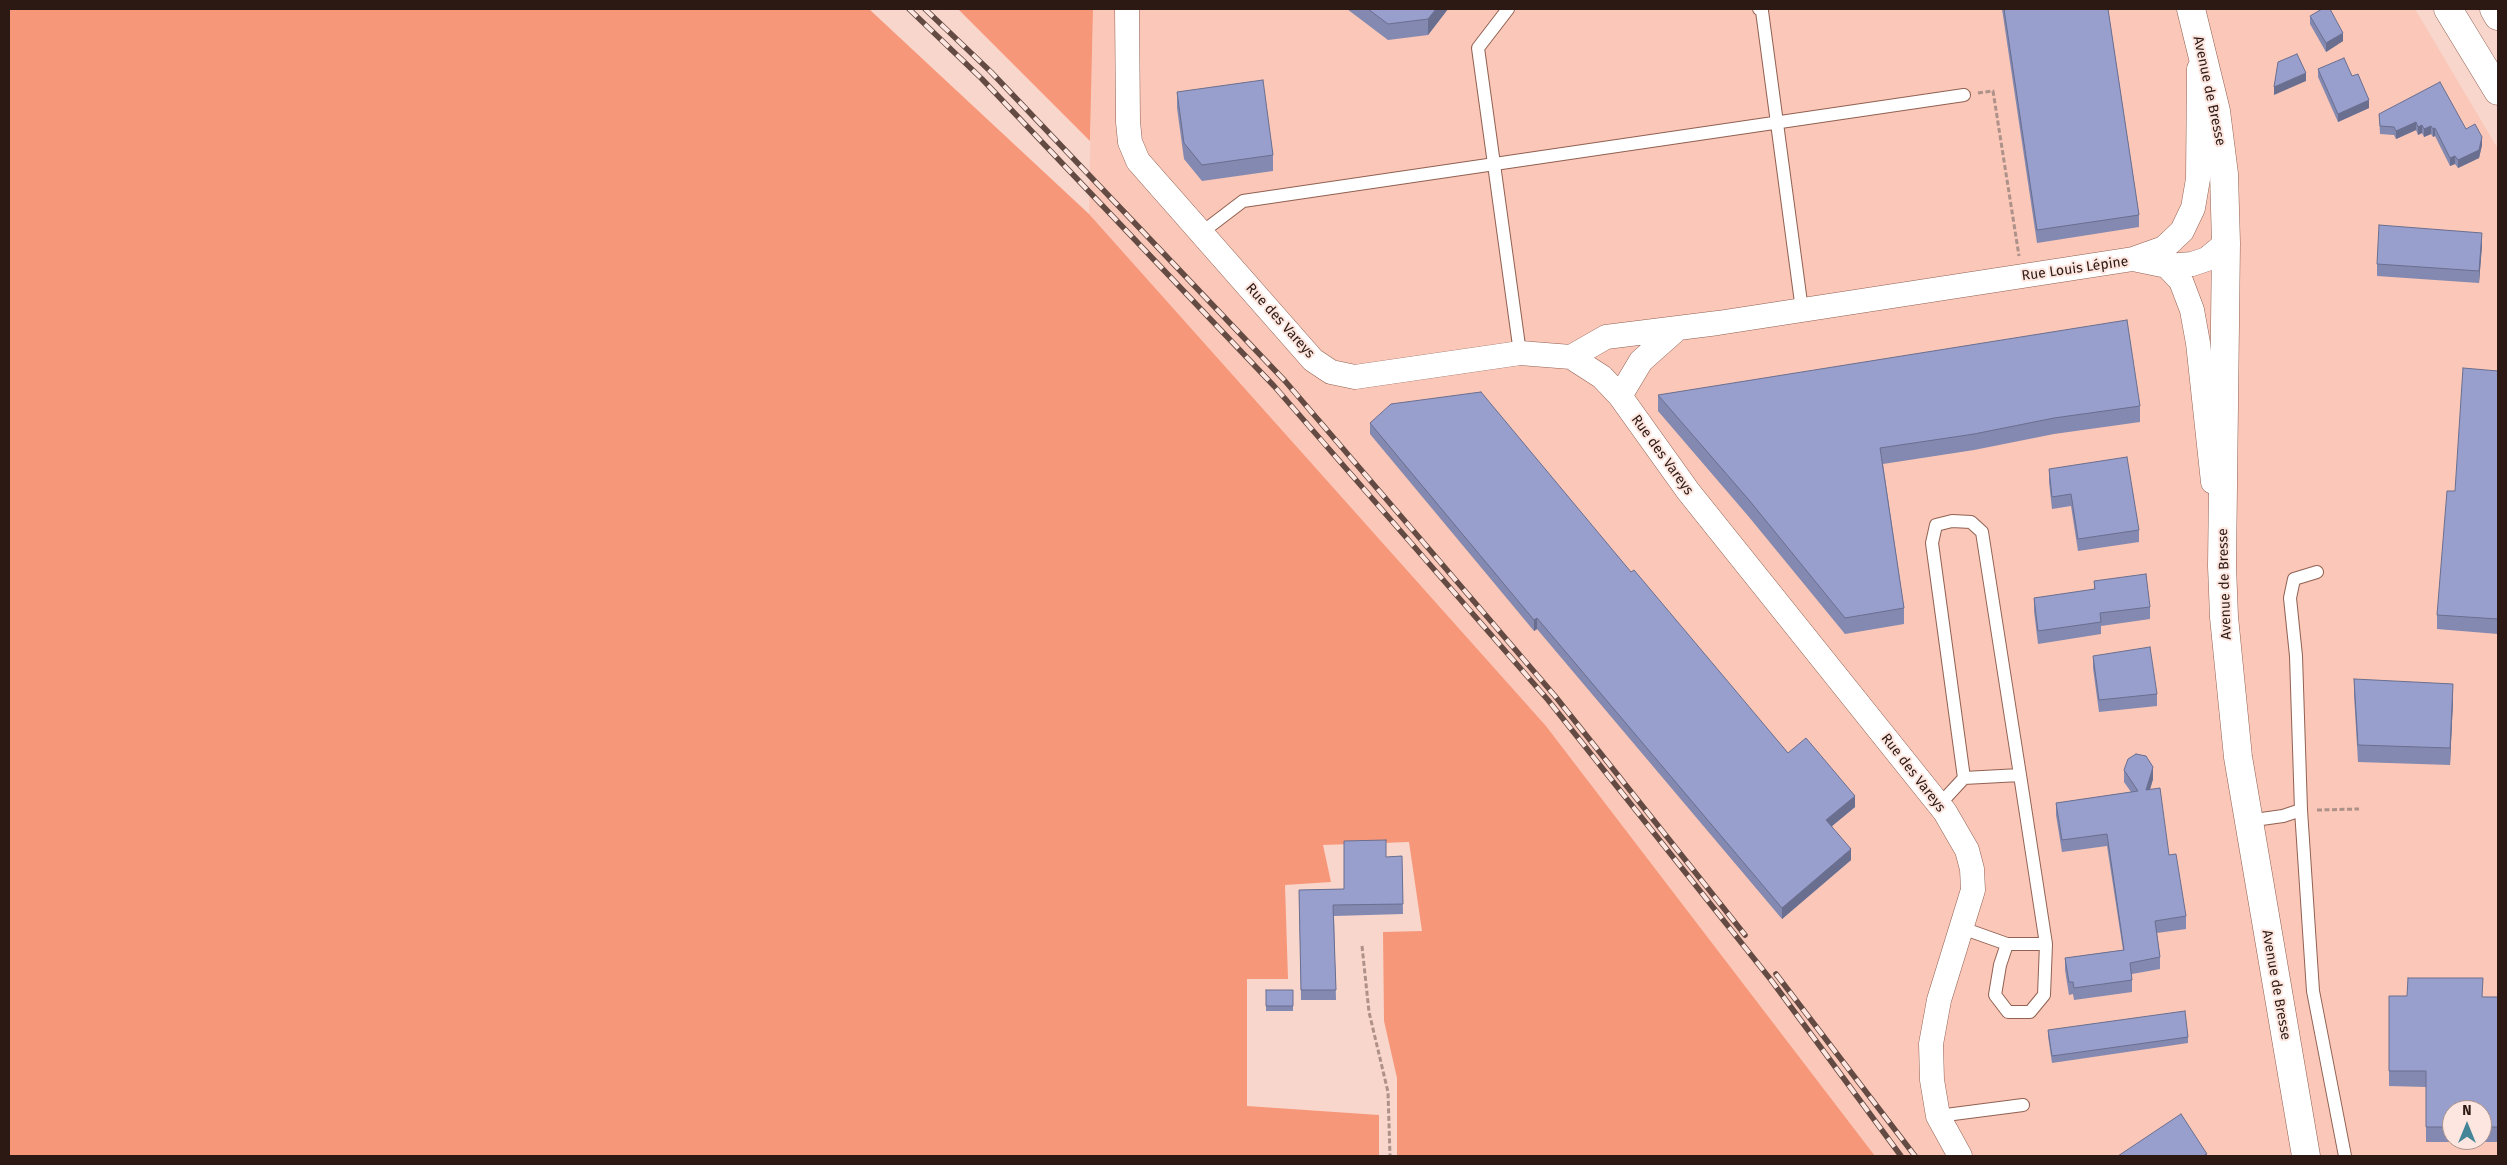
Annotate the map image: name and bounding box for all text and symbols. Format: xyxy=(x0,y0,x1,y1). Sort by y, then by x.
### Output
street label: Avenue de Bresse xyxy=(2189,35,2229,147)
street label: Rue Louis Lépine xyxy=(2021,253,2129,285)
street label: Rue des Vareys xyxy=(1242,280,1318,362)
street label: Rue des Vareys xyxy=(1627,412,1697,498)
street label: Avenue de Bresse xyxy=(2215,528,2235,640)
street label: Rue des Vareys xyxy=(1877,730,1949,816)
street label: Avenue de Bresse xyxy=(2258,929,2294,1041)
north arrow xyxy=(2442,1100,2492,1150)
text: N xyxy=(2462,1102,2472,1119)

